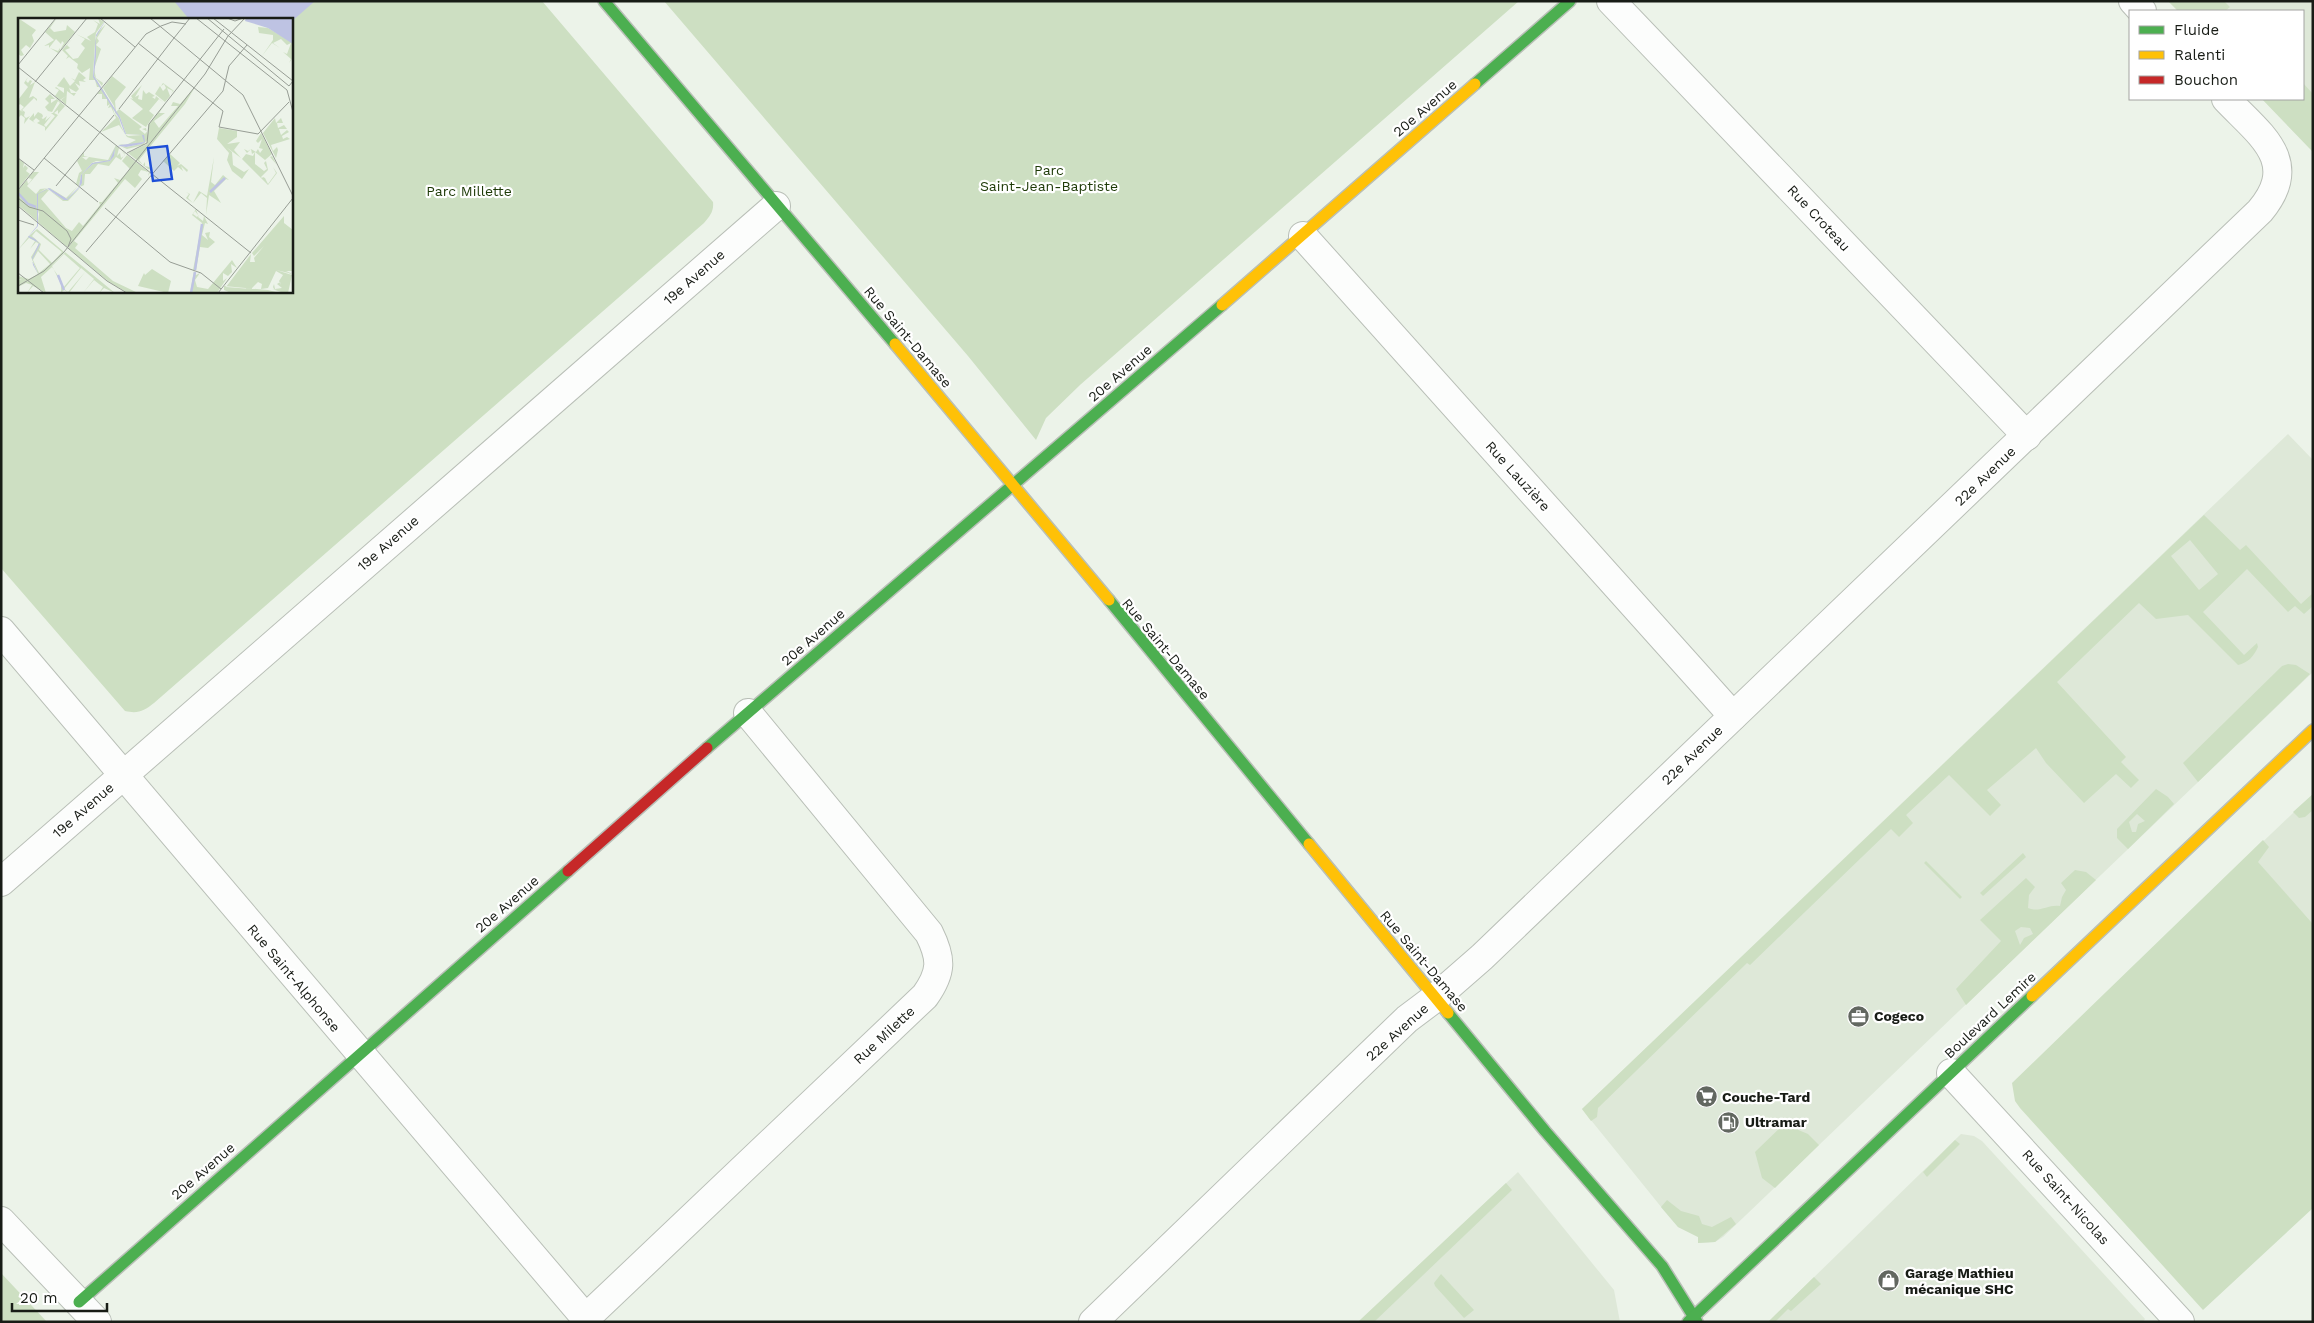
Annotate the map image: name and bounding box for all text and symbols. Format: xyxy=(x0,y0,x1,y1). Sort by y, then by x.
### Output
legend xyxy=(2129,10,2304,100)
inset map xyxy=(18,18,292,292)
text: Fluide xyxy=(2174,21,2219,39)
text: Ralenti xyxy=(2174,46,2225,64)
text: Bouchon xyxy=(2174,71,2238,89)
street label: 20e Avenue xyxy=(1390,76,1460,140)
park label: Parc Saint-Jean-Baptiste xyxy=(980,162,1118,194)
street label: Rue Croteau xyxy=(1784,182,1854,254)
park label: Parc Millette xyxy=(426,183,512,199)
street label: 19e Avenue xyxy=(660,246,728,308)
street label: Rue Saint-Damase xyxy=(861,283,955,391)
street label: 20e Avenue xyxy=(1085,341,1155,405)
street label: Rue Lauzière xyxy=(1482,438,1554,514)
street label: 22e Avenue xyxy=(1951,443,2019,509)
street label: 19e Avenue xyxy=(354,512,422,574)
street label: Rue Saint-Damase xyxy=(1119,595,1213,703)
street label: 20e Avenue xyxy=(778,605,848,669)
street label: 22e Avenue xyxy=(1658,722,1726,788)
street label: 19e Avenue xyxy=(49,779,117,841)
street label: 20e Avenue xyxy=(472,872,542,936)
street label: Rue Saint-Damase xyxy=(1377,907,1471,1015)
street label: Rue Saint-Alphonse xyxy=(244,921,344,1035)
street label: Boulevard Lemire xyxy=(1941,968,2039,1062)
street label: 22e Avenue xyxy=(1363,1000,1431,1064)
street label: Rue Milette xyxy=(850,1003,918,1067)
office icon: Cogeco xyxy=(1846,1004,1870,1028)
place label: Cogeco xyxy=(1874,1008,1924,1024)
supermarket icon: Couche-Tard xyxy=(1694,1085,1718,1109)
place label: Couche-Tard xyxy=(1722,1089,1810,1105)
fuel station icon: Ultramar xyxy=(1717,1110,1741,1134)
place label: Ultramar xyxy=(1745,1114,1807,1130)
street label: 20e Avenue xyxy=(168,1139,238,1203)
street label: Rue Saint-Nicolas xyxy=(2019,1146,2113,1248)
place label: Garage Mathieu mécanique SHC xyxy=(1905,1265,2014,1297)
shop icon: Garage Mathieu mécanique SHC xyxy=(1877,1269,1901,1293)
scale bar xyxy=(12,1280,108,1312)
text: 20 m xyxy=(20,1289,58,1307)

